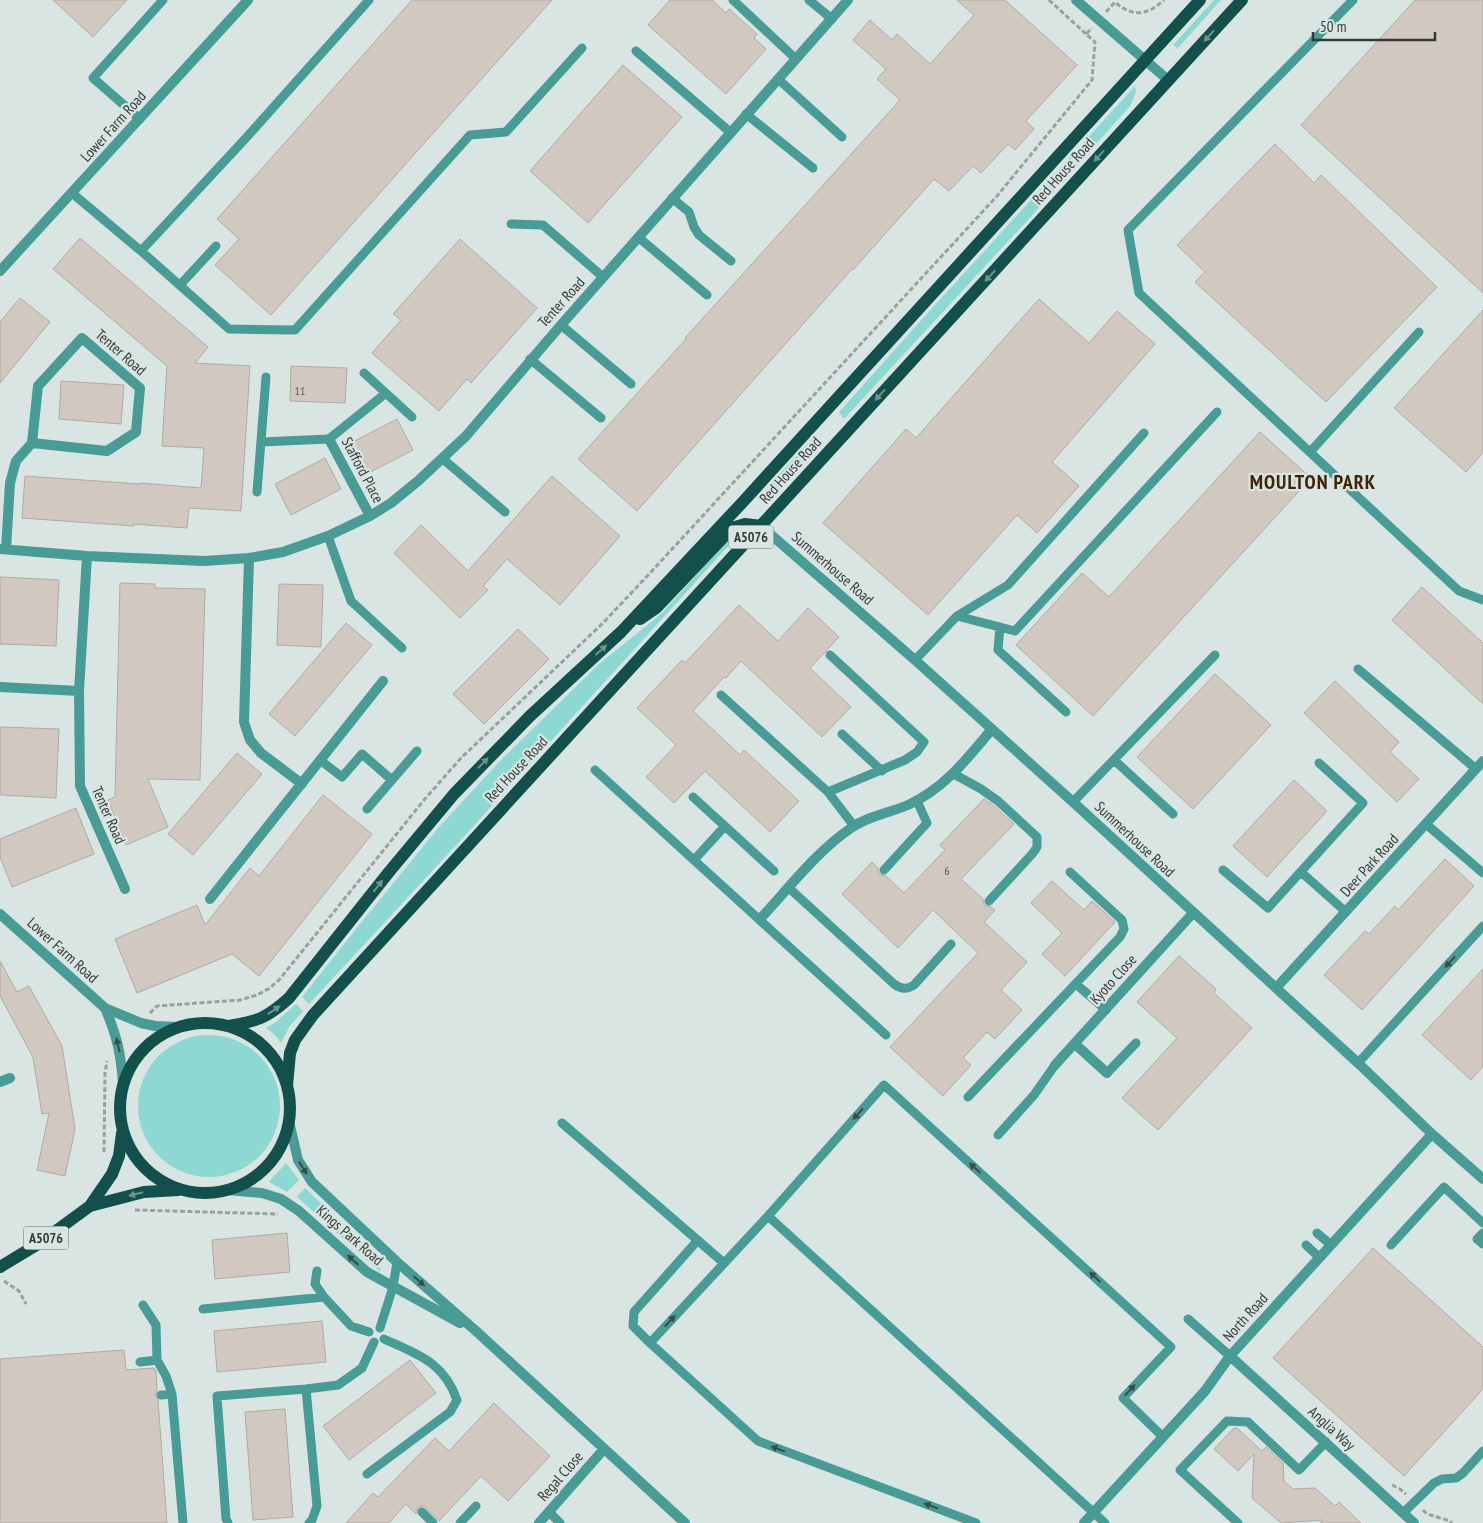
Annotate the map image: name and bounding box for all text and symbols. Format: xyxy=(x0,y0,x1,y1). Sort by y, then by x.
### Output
scale bar xyxy=(1313,10,1436,42)
text: 50 m xyxy=(1320,17,1346,36)
one-way arrow xyxy=(1203,30,1215,42)
street label: Lower Farm Road xyxy=(76,87,150,165)
street label: Red House Road xyxy=(1028,134,1098,208)
one-way arrow xyxy=(1094,150,1105,162)
one-way arrow xyxy=(984,269,996,281)
street label: Tenter Road xyxy=(534,273,588,331)
street label: Tenter Road xyxy=(92,325,150,379)
house number: 11 xyxy=(295,383,305,398)
one-way arrow xyxy=(874,389,886,401)
street label: Red House Road xyxy=(755,433,825,507)
street label: Stafford Place xyxy=(338,434,388,506)
district label: MOULTON PARK xyxy=(1250,469,1376,495)
road number: A5076 xyxy=(728,526,774,548)
street label: Summerhouse Road xyxy=(788,527,878,609)
one-way arrow xyxy=(594,645,607,656)
street label: Red House Road xyxy=(481,732,551,806)
one-way arrow xyxy=(477,757,489,769)
street label: Tenter Road xyxy=(88,783,130,847)
street label: Summerhouse Road xyxy=(1091,797,1179,881)
street label: Deer Park Road xyxy=(1336,830,1402,900)
house number: 6 xyxy=(944,863,950,878)
one-way arrow xyxy=(372,880,383,893)
street label: Lower Farm Road xyxy=(24,913,102,987)
street label: Kyoto Close xyxy=(1086,950,1140,1008)
one-way arrow xyxy=(1444,955,1456,967)
one-way arrow xyxy=(267,1006,281,1015)
one-way arrow xyxy=(114,1037,122,1053)
one-way arrow xyxy=(853,1108,864,1120)
one-way arrow xyxy=(298,1161,307,1174)
one-way arrow xyxy=(970,1162,982,1174)
one-way arrow xyxy=(129,1190,144,1198)
street label: Kings Park Road xyxy=(313,1201,387,1269)
road number: A5076 xyxy=(23,1226,68,1250)
one-way arrow xyxy=(348,1254,360,1266)
one-way arrow xyxy=(1090,1271,1102,1283)
one-way arrow xyxy=(412,1275,424,1287)
street label: North Road xyxy=(1218,1289,1272,1345)
one-way arrow xyxy=(664,1316,676,1328)
one-way arrow xyxy=(1124,1385,1136,1397)
street label: Anglia Way xyxy=(1304,1402,1360,1454)
one-way arrow xyxy=(771,1445,786,1452)
street label: Regal Close xyxy=(533,1447,587,1505)
one-way arrow xyxy=(923,1502,938,1509)

